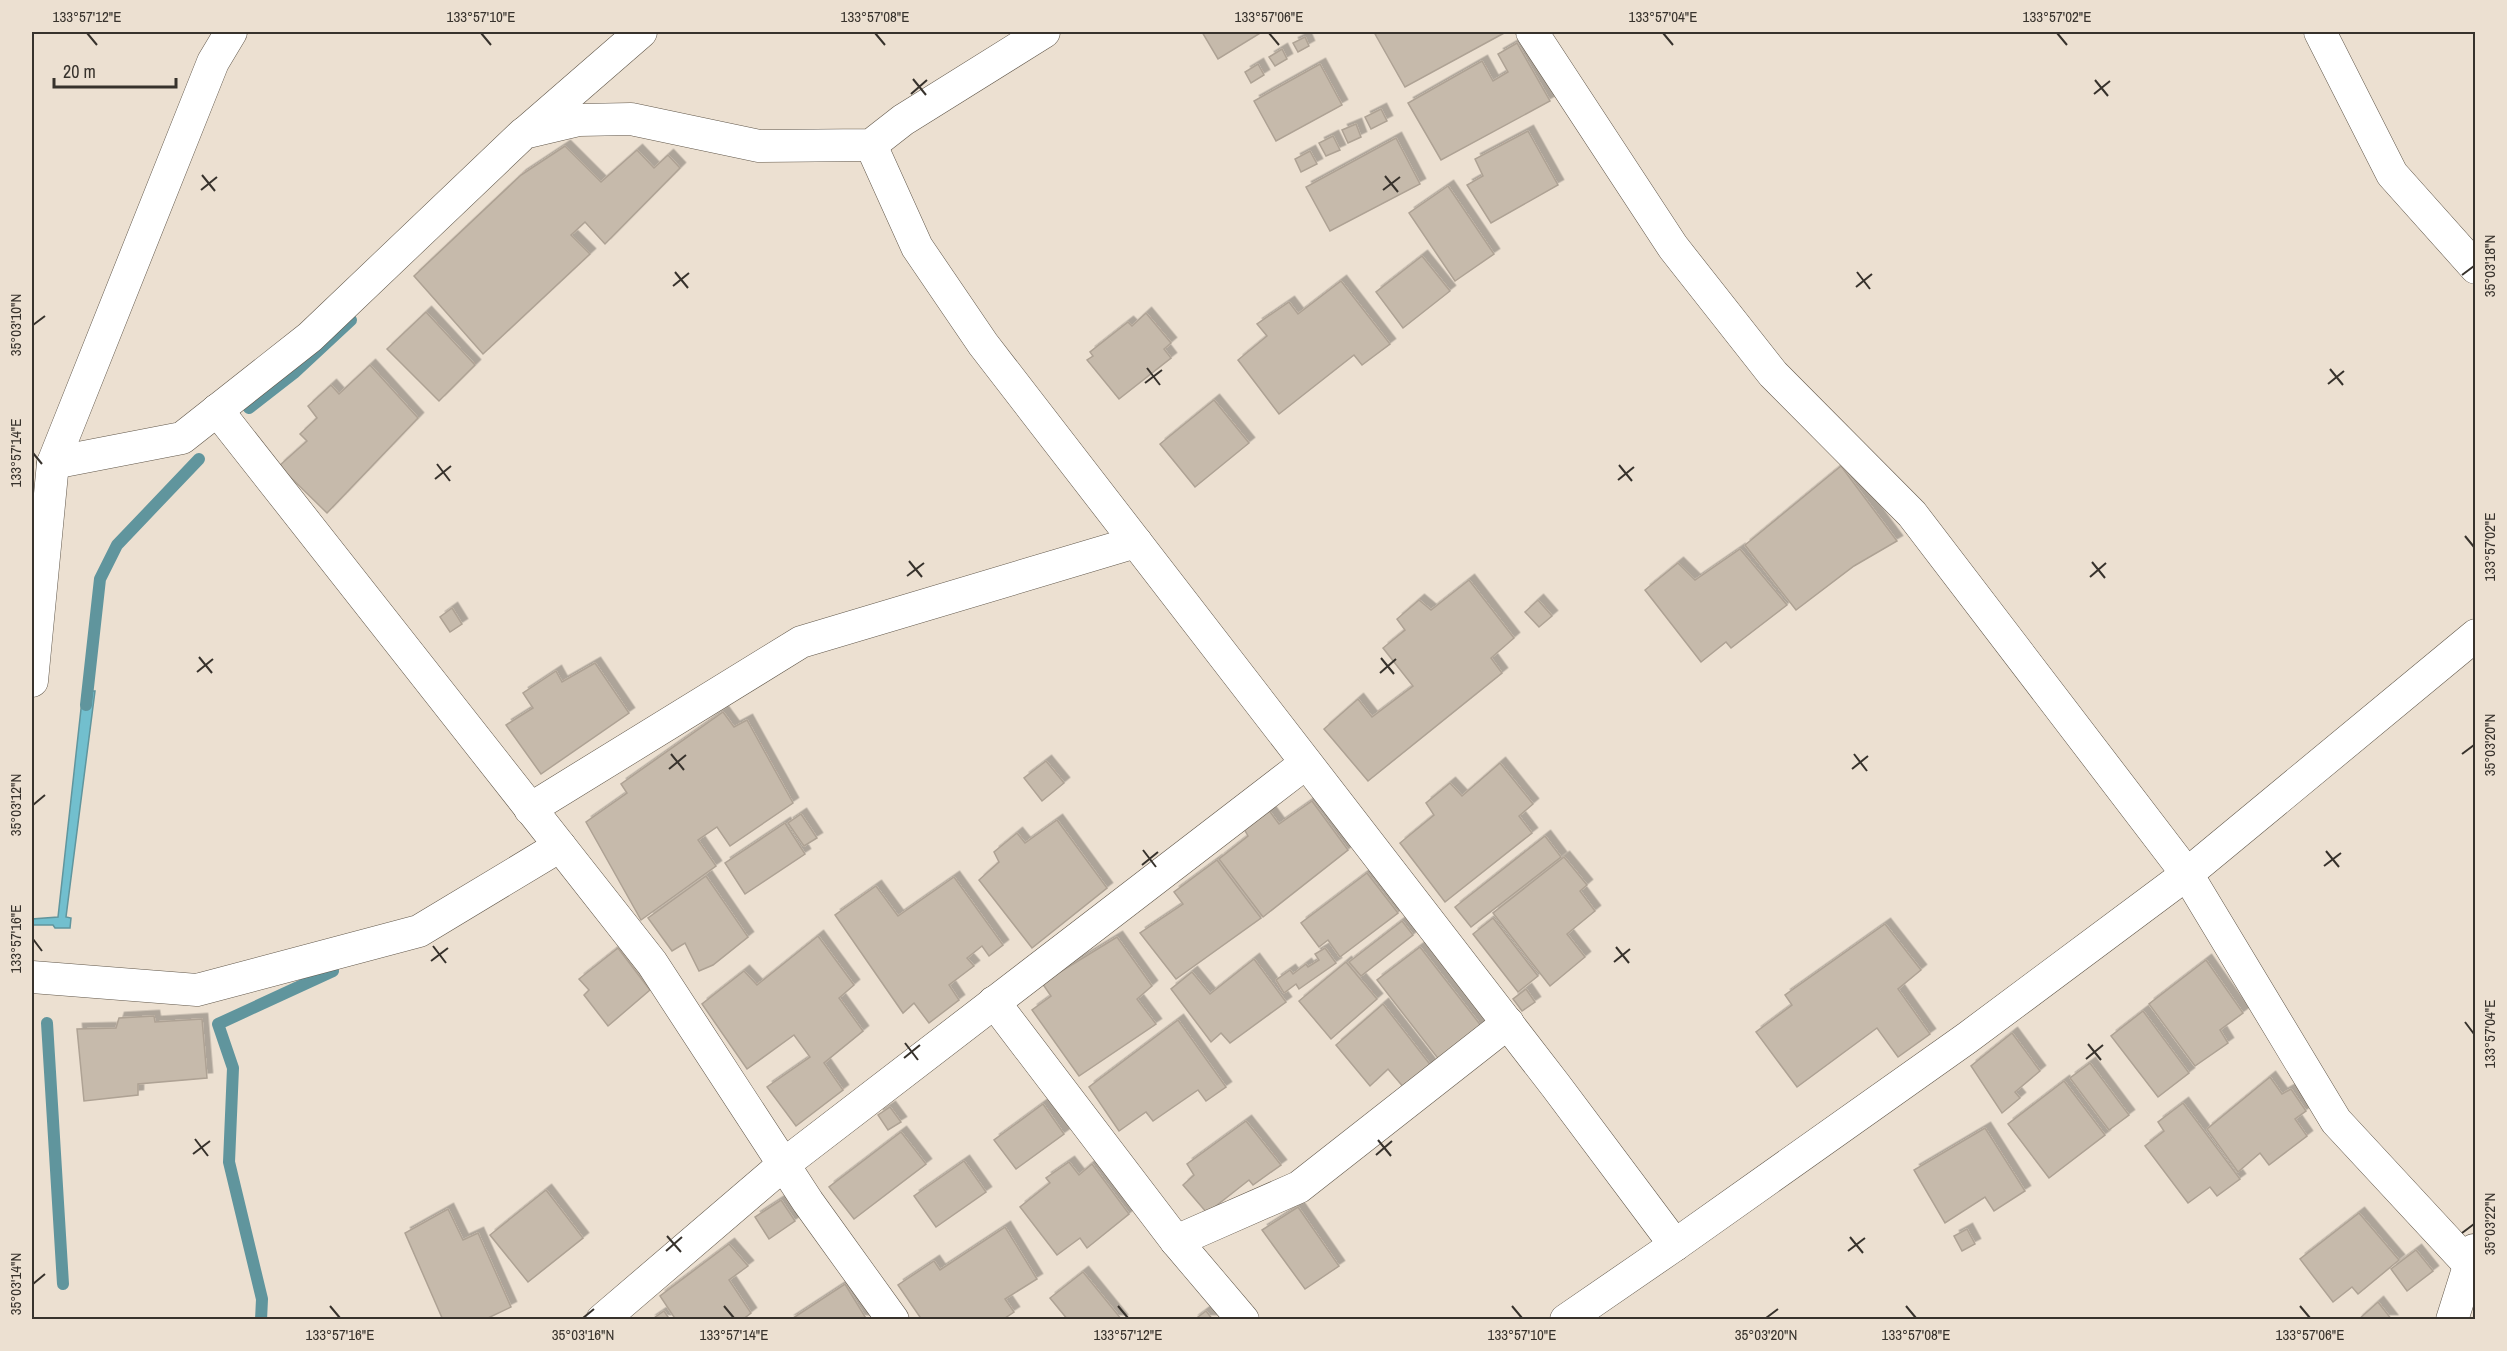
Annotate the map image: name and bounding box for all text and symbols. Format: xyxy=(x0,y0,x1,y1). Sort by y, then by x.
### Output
text: 133°57'12"E xyxy=(53,6,121,27)
text: 133°57'10"E xyxy=(447,6,515,27)
text: 133°57'08"E xyxy=(841,6,909,27)
text: 133°57'06"E xyxy=(1235,6,1303,27)
text: 133°57'04"E xyxy=(1629,6,1697,27)
text: 133°57'02"E xyxy=(2023,6,2091,27)
scale bar xyxy=(54,51,176,89)
text: 20 m xyxy=(63,59,96,84)
text: 35°03'18"N xyxy=(2479,235,2500,297)
text: 35°03'10"N xyxy=(5,294,26,356)
text: 133°57'14"E xyxy=(5,419,26,487)
text: 133°57'02"E xyxy=(2479,513,2500,581)
text: 35°03'20"N xyxy=(2479,714,2500,776)
text: 35°03'12"N xyxy=(5,774,26,836)
text: 133°57'16"E xyxy=(5,905,26,973)
text: 133°57'04"E xyxy=(2479,1000,2500,1068)
text: 35°03'22"N xyxy=(2479,1193,2500,1255)
text: 35°03'14"N xyxy=(5,1253,26,1315)
text: 133°57'16"E xyxy=(306,1324,374,1345)
text: 35°03'16"N xyxy=(552,1324,614,1345)
text: 133°57'14"E xyxy=(700,1324,768,1345)
text: 133°57'12"E xyxy=(1094,1324,1162,1345)
text: 133°57'10"E xyxy=(1488,1324,1556,1345)
text: 35°03'20"N xyxy=(1735,1324,1797,1345)
text: 133°57'08"E xyxy=(1882,1324,1950,1345)
text: 133°57'06"E xyxy=(2276,1324,2344,1345)

